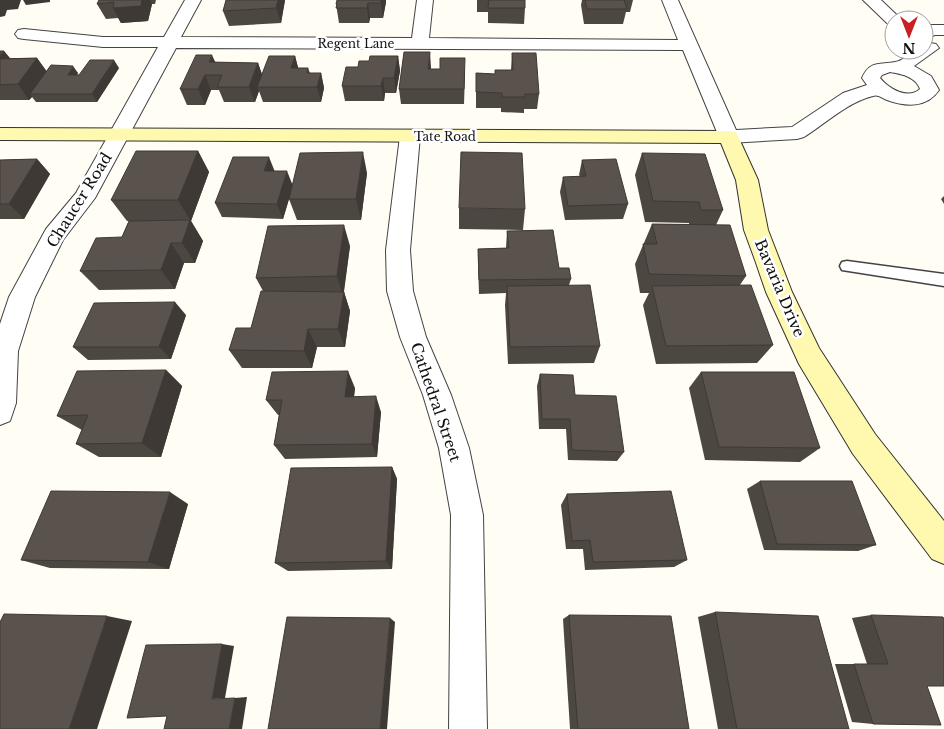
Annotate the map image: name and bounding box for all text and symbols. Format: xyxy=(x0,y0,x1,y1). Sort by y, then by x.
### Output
north arrow xyxy=(884,10,934,60)
street label: Regent Lane xyxy=(317,36,395,51)
text: N xyxy=(902,39,916,57)
street label: Tate Road xyxy=(414,129,476,144)
street label: Chaucer Road xyxy=(42,149,116,251)
street label: Bavaria Drive xyxy=(751,236,809,340)
street label: Cathedral Street xyxy=(407,340,465,464)

